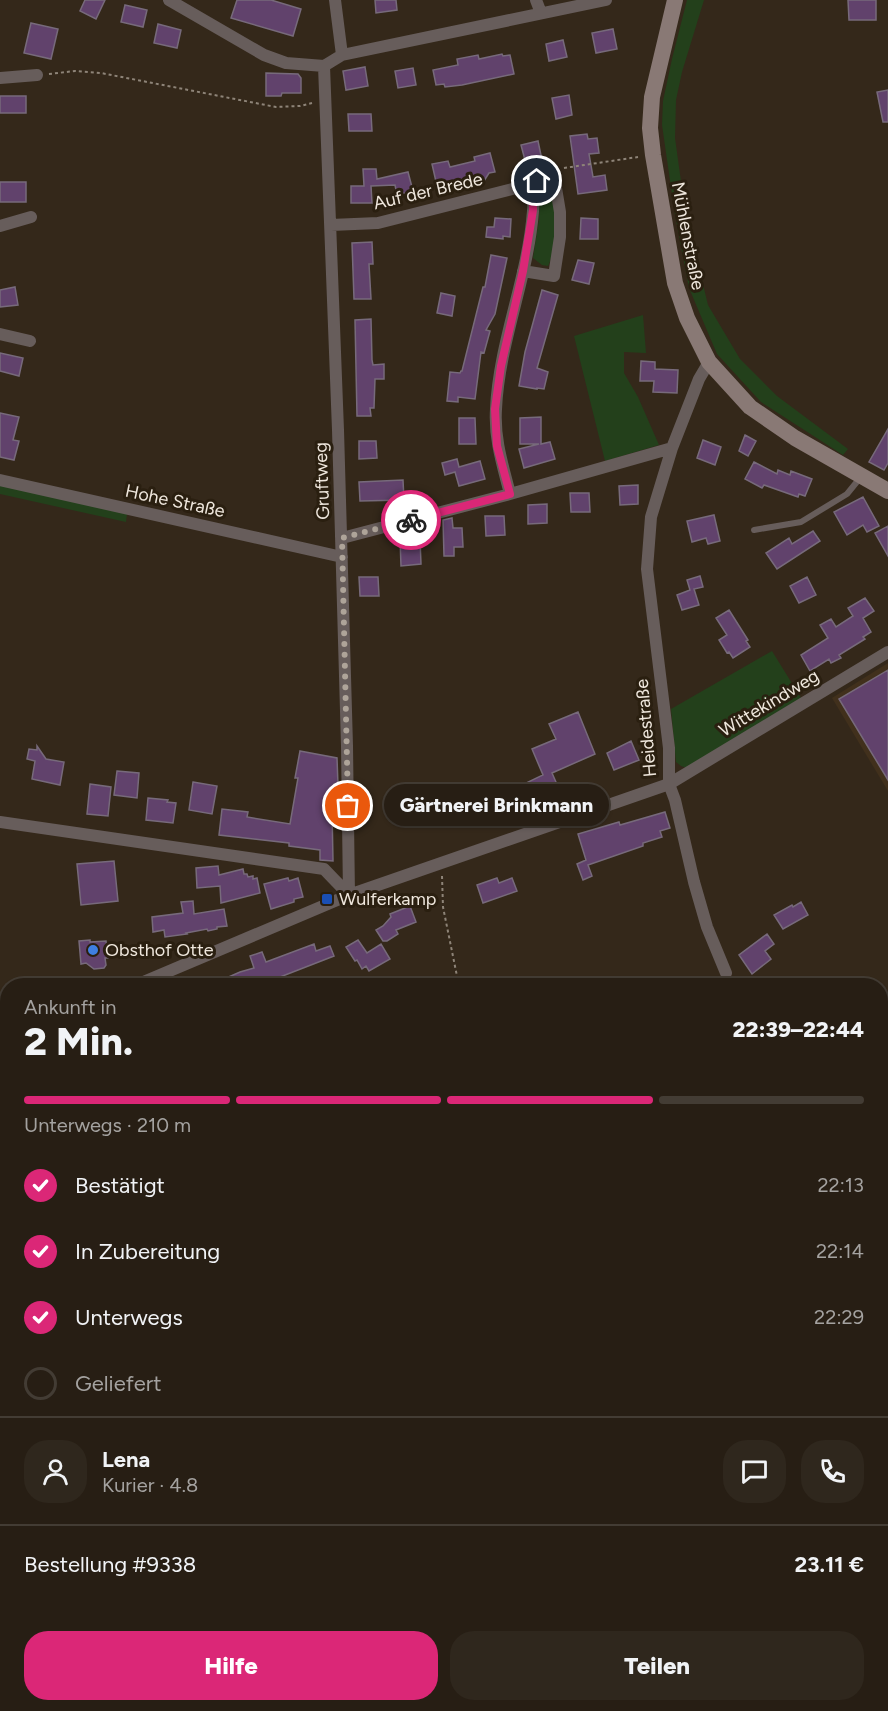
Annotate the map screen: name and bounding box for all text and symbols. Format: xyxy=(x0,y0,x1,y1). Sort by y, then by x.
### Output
pin xyxy=(511,155,562,206)
icon: home xyxy=(520,164,553,197)
street label: Auf der Brede xyxy=(371,168,485,214)
street label: Mühlenstraße xyxy=(667,180,709,292)
street label: Gruftweg xyxy=(310,442,334,520)
street label: Hohe Straße xyxy=(123,480,227,522)
courier xyxy=(381,490,441,550)
icon: bike xyxy=(395,504,428,537)
street label: Wittekindweg xyxy=(715,665,823,741)
street label: Heidestraße xyxy=(631,678,661,778)
pin xyxy=(322,780,373,831)
callout: Gärtnerei Brinkmann xyxy=(384,785,609,827)
icon: bag xyxy=(331,789,364,822)
text: Gärtnerei Brinkmann xyxy=(400,793,593,817)
place label: Wulferkamp xyxy=(339,888,436,910)
marker: Wulferkamp xyxy=(320,892,334,906)
place label: Obsthof Otte xyxy=(105,939,214,961)
marker: Obsthof Otte xyxy=(86,943,100,957)
text: Ankunft in xyxy=(24,995,116,1019)
text: 22:39–22:44 xyxy=(733,1016,864,1043)
text: 2 Min. xyxy=(24,1018,133,1065)
text: Unterwegs · 210 m xyxy=(24,1113,191,1137)
icon: check xyxy=(24,1169,57,1202)
text: Bestätigt xyxy=(75,1172,165,1199)
text: 22:13 xyxy=(817,1173,864,1197)
icon: check xyxy=(24,1235,57,1268)
text: In Zubereitung xyxy=(75,1238,220,1265)
text: 22:14 xyxy=(816,1239,864,1263)
icon: check xyxy=(24,1301,57,1334)
text: Unterwegs xyxy=(75,1304,183,1331)
text: 22:29 xyxy=(814,1305,864,1329)
text: Geliefert xyxy=(75,1370,162,1397)
button: person xyxy=(24,1440,87,1503)
button: chat xyxy=(723,1440,786,1503)
button: phone xyxy=(801,1440,864,1503)
text: Lena xyxy=(102,1446,150,1473)
text: Kurier · 4.8 xyxy=(102,1473,198,1497)
text: Bestellung #9338 xyxy=(24,1551,196,1578)
text: 23.11 € xyxy=(794,1551,864,1578)
button: Hilfe xyxy=(24,1631,438,1700)
button: Teilen xyxy=(450,1631,864,1700)

